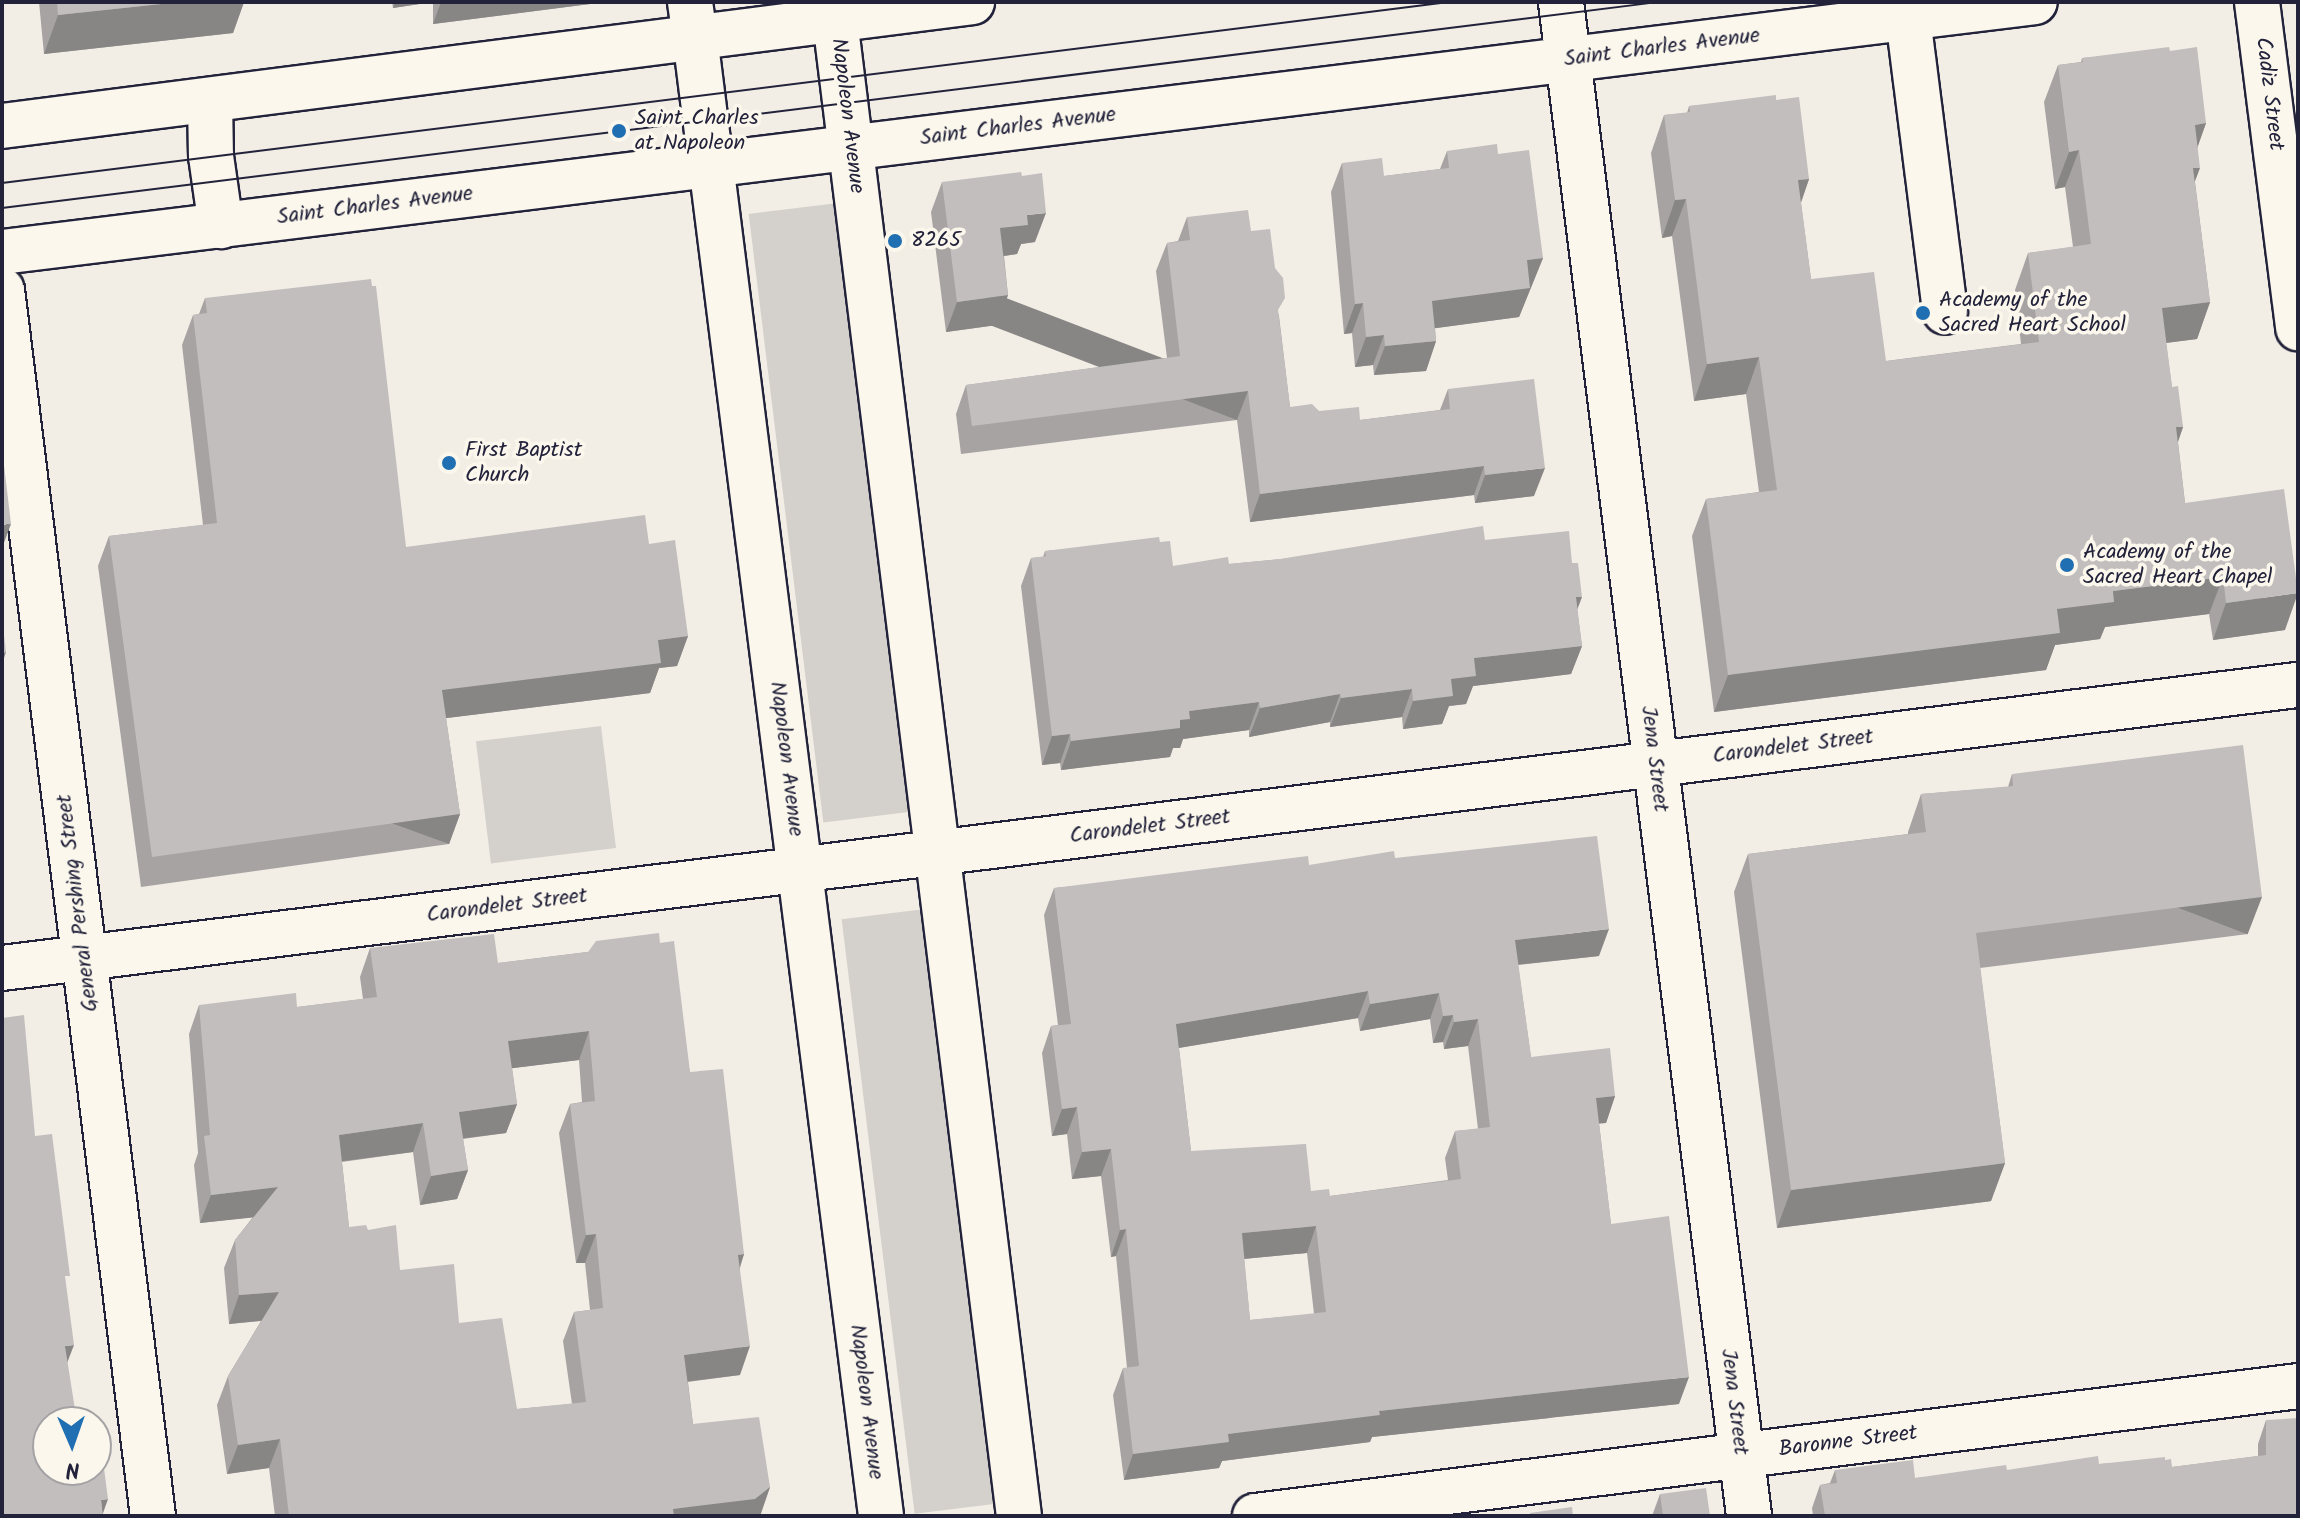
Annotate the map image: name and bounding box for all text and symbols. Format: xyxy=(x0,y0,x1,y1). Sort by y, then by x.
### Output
street label: Saint Charles Avenue xyxy=(1563,23,1761,73)
street label: Cadiz Street xyxy=(2249,36,2289,152)
street label: Napoleon Avenue xyxy=(824,37,870,195)
street label: Saint Charles Avenue xyxy=(919,102,1117,152)
place label: Saint Charles at Napoleon xyxy=(635,105,759,156)
marker: Saint Charles at Napoleon xyxy=(610,122,628,140)
street label: Saint Charles Avenue xyxy=(276,181,474,231)
place label: 8265 xyxy=(911,228,961,254)
marker: 8265 xyxy=(886,232,904,250)
place label: Academy of the Sacred Heart School xyxy=(1939,287,2126,338)
marker: Academy of the Sacred Heart School xyxy=(1914,304,1932,322)
place label: First Baptist Church xyxy=(465,437,582,488)
marker: First Baptist Church xyxy=(440,454,458,472)
place label: Academy of the Sacred Heart Chapel xyxy=(2083,539,2272,590)
marker: Academy of the Sacred Heart Chapel xyxy=(2058,556,2076,574)
street label: Napoleon Avenue xyxy=(763,680,809,838)
street label: Jena Street xyxy=(1634,704,1674,814)
street label: Carondelet Street xyxy=(1711,724,1875,770)
street label: General Pershing Street xyxy=(52,793,104,1013)
street label: Carondelet Street xyxy=(1068,804,1232,850)
street label: Carondelet Street xyxy=(425,883,589,929)
street label: Napoleon Avenue xyxy=(843,1323,889,1481)
street label: Jena Street xyxy=(1714,1347,1754,1457)
north arrow xyxy=(32,1406,112,1486)
street label: Baronne Street xyxy=(1777,1420,1919,1464)
text: N xyxy=(65,1451,80,1486)

